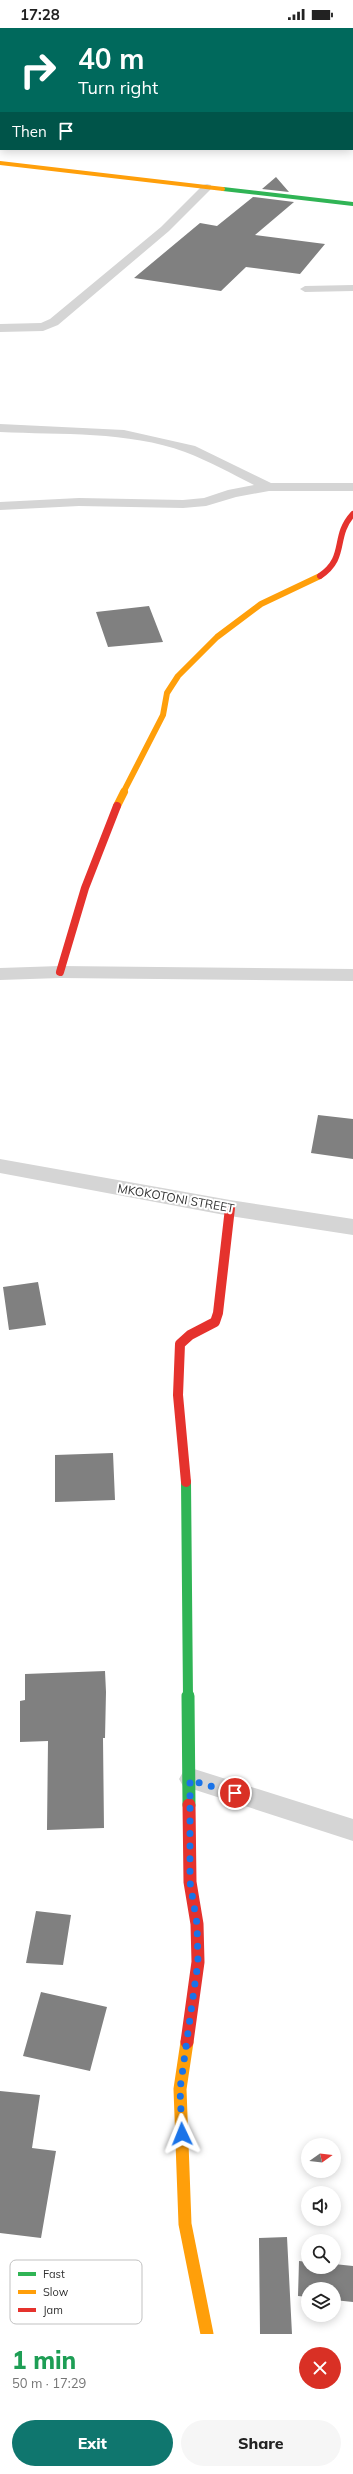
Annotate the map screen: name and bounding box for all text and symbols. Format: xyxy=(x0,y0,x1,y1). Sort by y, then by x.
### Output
text: 17:28 xyxy=(20,5,60,24)
text: 40 m xyxy=(78,41,144,76)
icon: right xyxy=(12,44,64,96)
text: Turn right xyxy=(78,76,158,99)
icon: arrive xyxy=(55,120,77,142)
text: Then xyxy=(12,122,47,141)
street label: MKOKOTONI STREET xyxy=(117,1180,236,1216)
pin xyxy=(218,1776,252,1810)
icon: arrive xyxy=(224,1782,246,1804)
position arrow xyxy=(161,2113,203,2155)
north arrow xyxy=(301,2138,341,2178)
map controls xyxy=(301,2138,341,2322)
button: sound xyxy=(301,2186,341,2226)
button: search xyxy=(301,2234,341,2274)
legend xyxy=(10,2260,142,2324)
text: Fast xyxy=(43,2267,65,2281)
button: layers xyxy=(301,2282,341,2322)
text: Slow xyxy=(43,2285,69,2299)
text: Jam xyxy=(43,2303,63,2317)
text: 1 min xyxy=(12,2345,76,2375)
button: close xyxy=(299,2347,341,2389)
text: 50 m · 17:29 xyxy=(12,2375,86,2391)
button: Exit xyxy=(12,2420,173,2466)
button: Share xyxy=(181,2420,341,2466)

